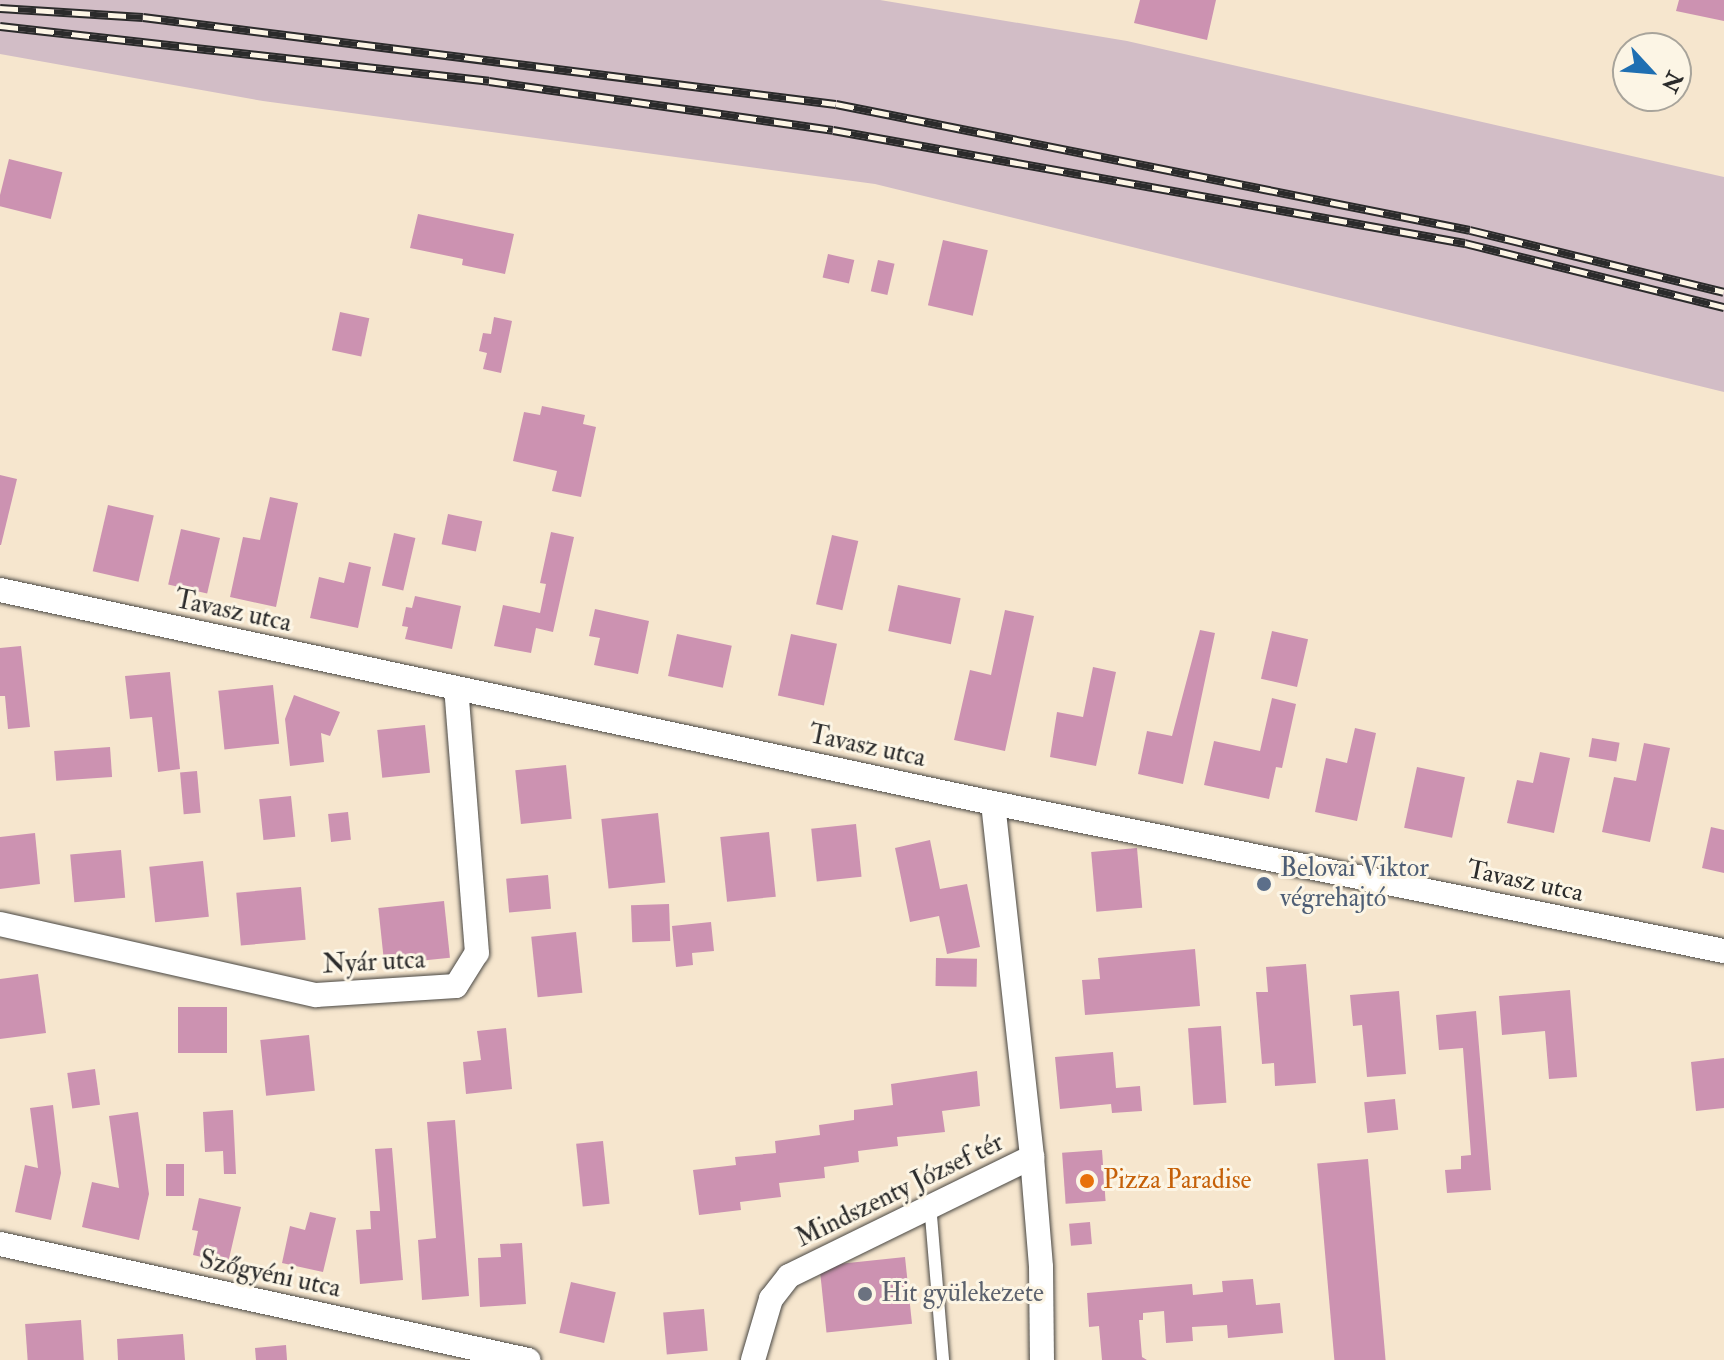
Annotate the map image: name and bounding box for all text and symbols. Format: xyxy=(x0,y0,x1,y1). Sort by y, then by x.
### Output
north arrow xyxy=(1612,32,1692,112)
text: N xyxy=(1655,67,1689,97)
street label: Tavasz utca xyxy=(172,584,294,640)
street label: Tavasz utca xyxy=(806,719,928,775)
place label: Belovai Viktor végrehajtó xyxy=(1280,853,1429,914)
street label: Tavasz utca xyxy=(1464,854,1586,910)
marker: Belovai Viktor végrehajtó xyxy=(1255,875,1273,893)
street label: Nyár utca xyxy=(322,945,426,981)
street label: Mindszenty József tér xyxy=(791,1127,1009,1255)
place label: Pizza Paradise xyxy=(1103,1165,1251,1197)
marker: Pizza Paradise xyxy=(1078,1172,1096,1190)
street label: Szőgyéni utca xyxy=(197,1245,343,1305)
place label: Hit gyülekezete xyxy=(881,1278,1044,1310)
marker: Hit gyülekezete xyxy=(856,1285,874,1303)

